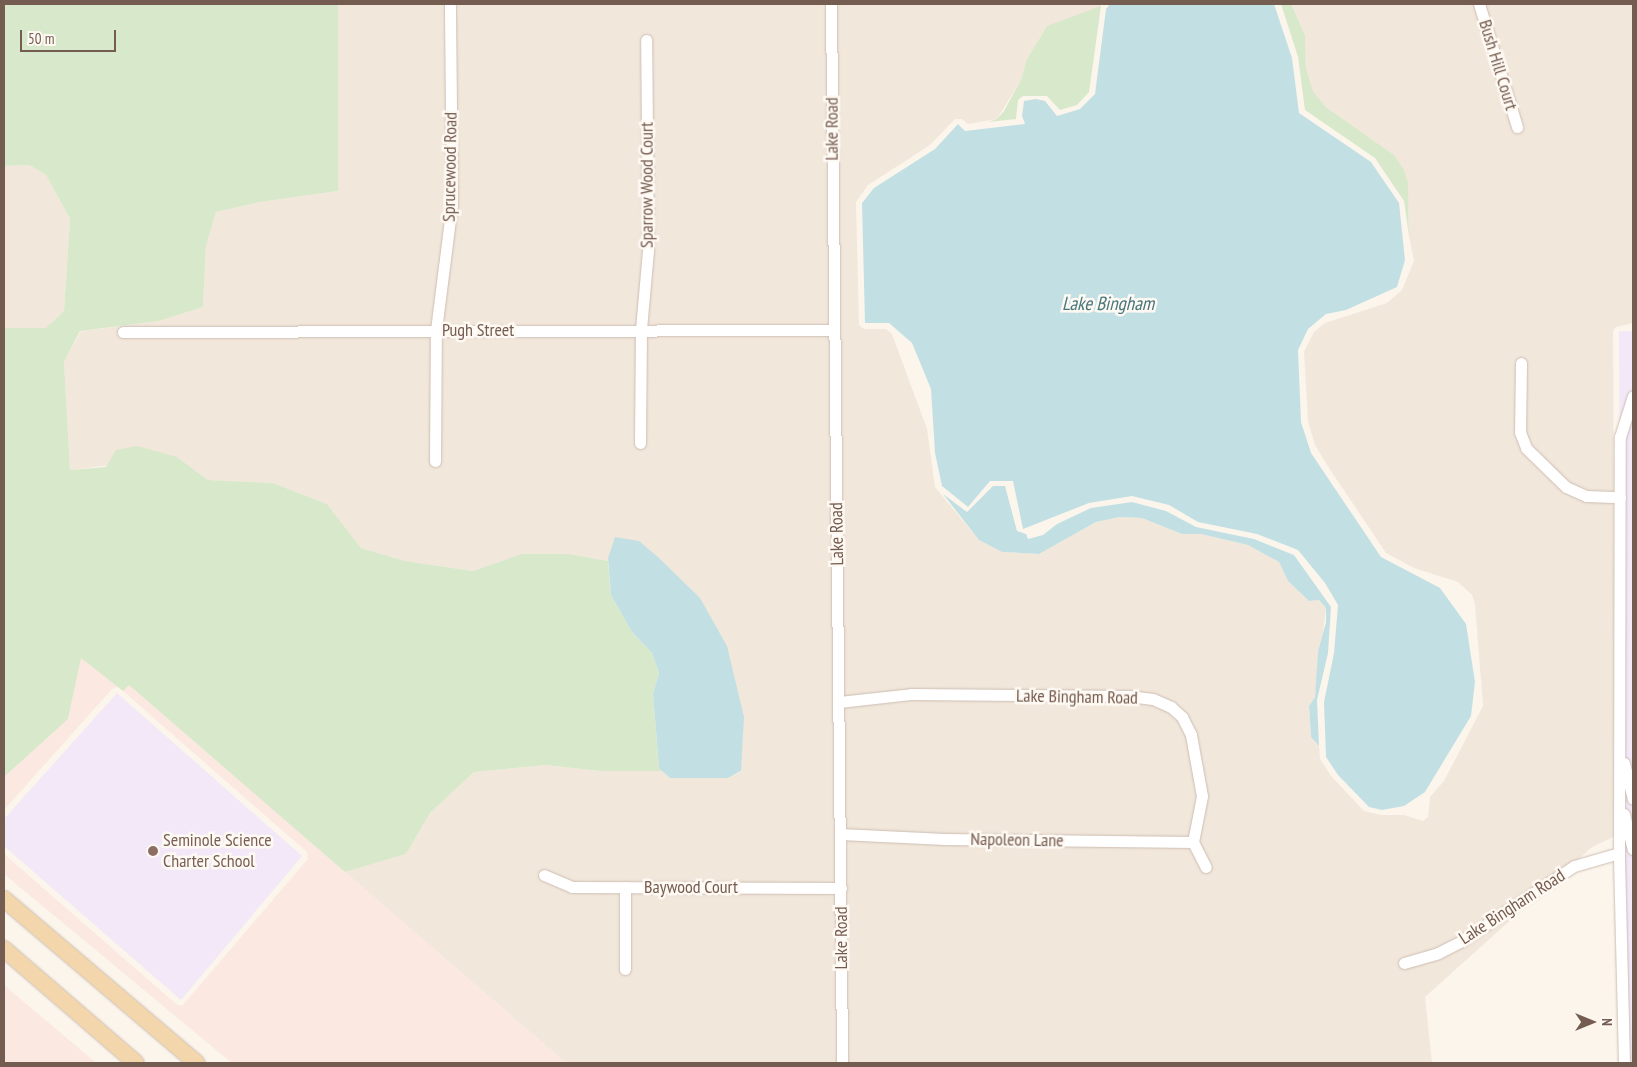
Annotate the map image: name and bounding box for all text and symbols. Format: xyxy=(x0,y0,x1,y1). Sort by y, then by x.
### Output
street label: Bush Hill Court xyxy=(1474,17,1522,113)
scale bar xyxy=(22,20,119,52)
text: 50 m xyxy=(28,29,54,48)
street label: Lake Road xyxy=(821,97,843,161)
street label: Sprucewood Road xyxy=(438,112,462,222)
street label: Sparrow Wood Court xyxy=(636,122,658,248)
water label: Lake Bingham xyxy=(1062,293,1154,315)
street label: Pugh Street xyxy=(442,319,514,341)
street label: Lake Road xyxy=(826,502,848,566)
street label: Lake Bingham Road xyxy=(1016,685,1138,709)
street label: Napoleon Lane xyxy=(970,828,1064,852)
place label: Seminole Science Charter School xyxy=(163,830,272,872)
marker: Seminole Science Charter School xyxy=(147,845,159,857)
street label: Lake Bingham Road xyxy=(1455,865,1569,949)
street label: Baywood Court xyxy=(644,876,738,898)
street label: Lake Road xyxy=(830,906,852,970)
north arrow xyxy=(1567,997,1617,1047)
text: N xyxy=(1598,1018,1616,1026)

